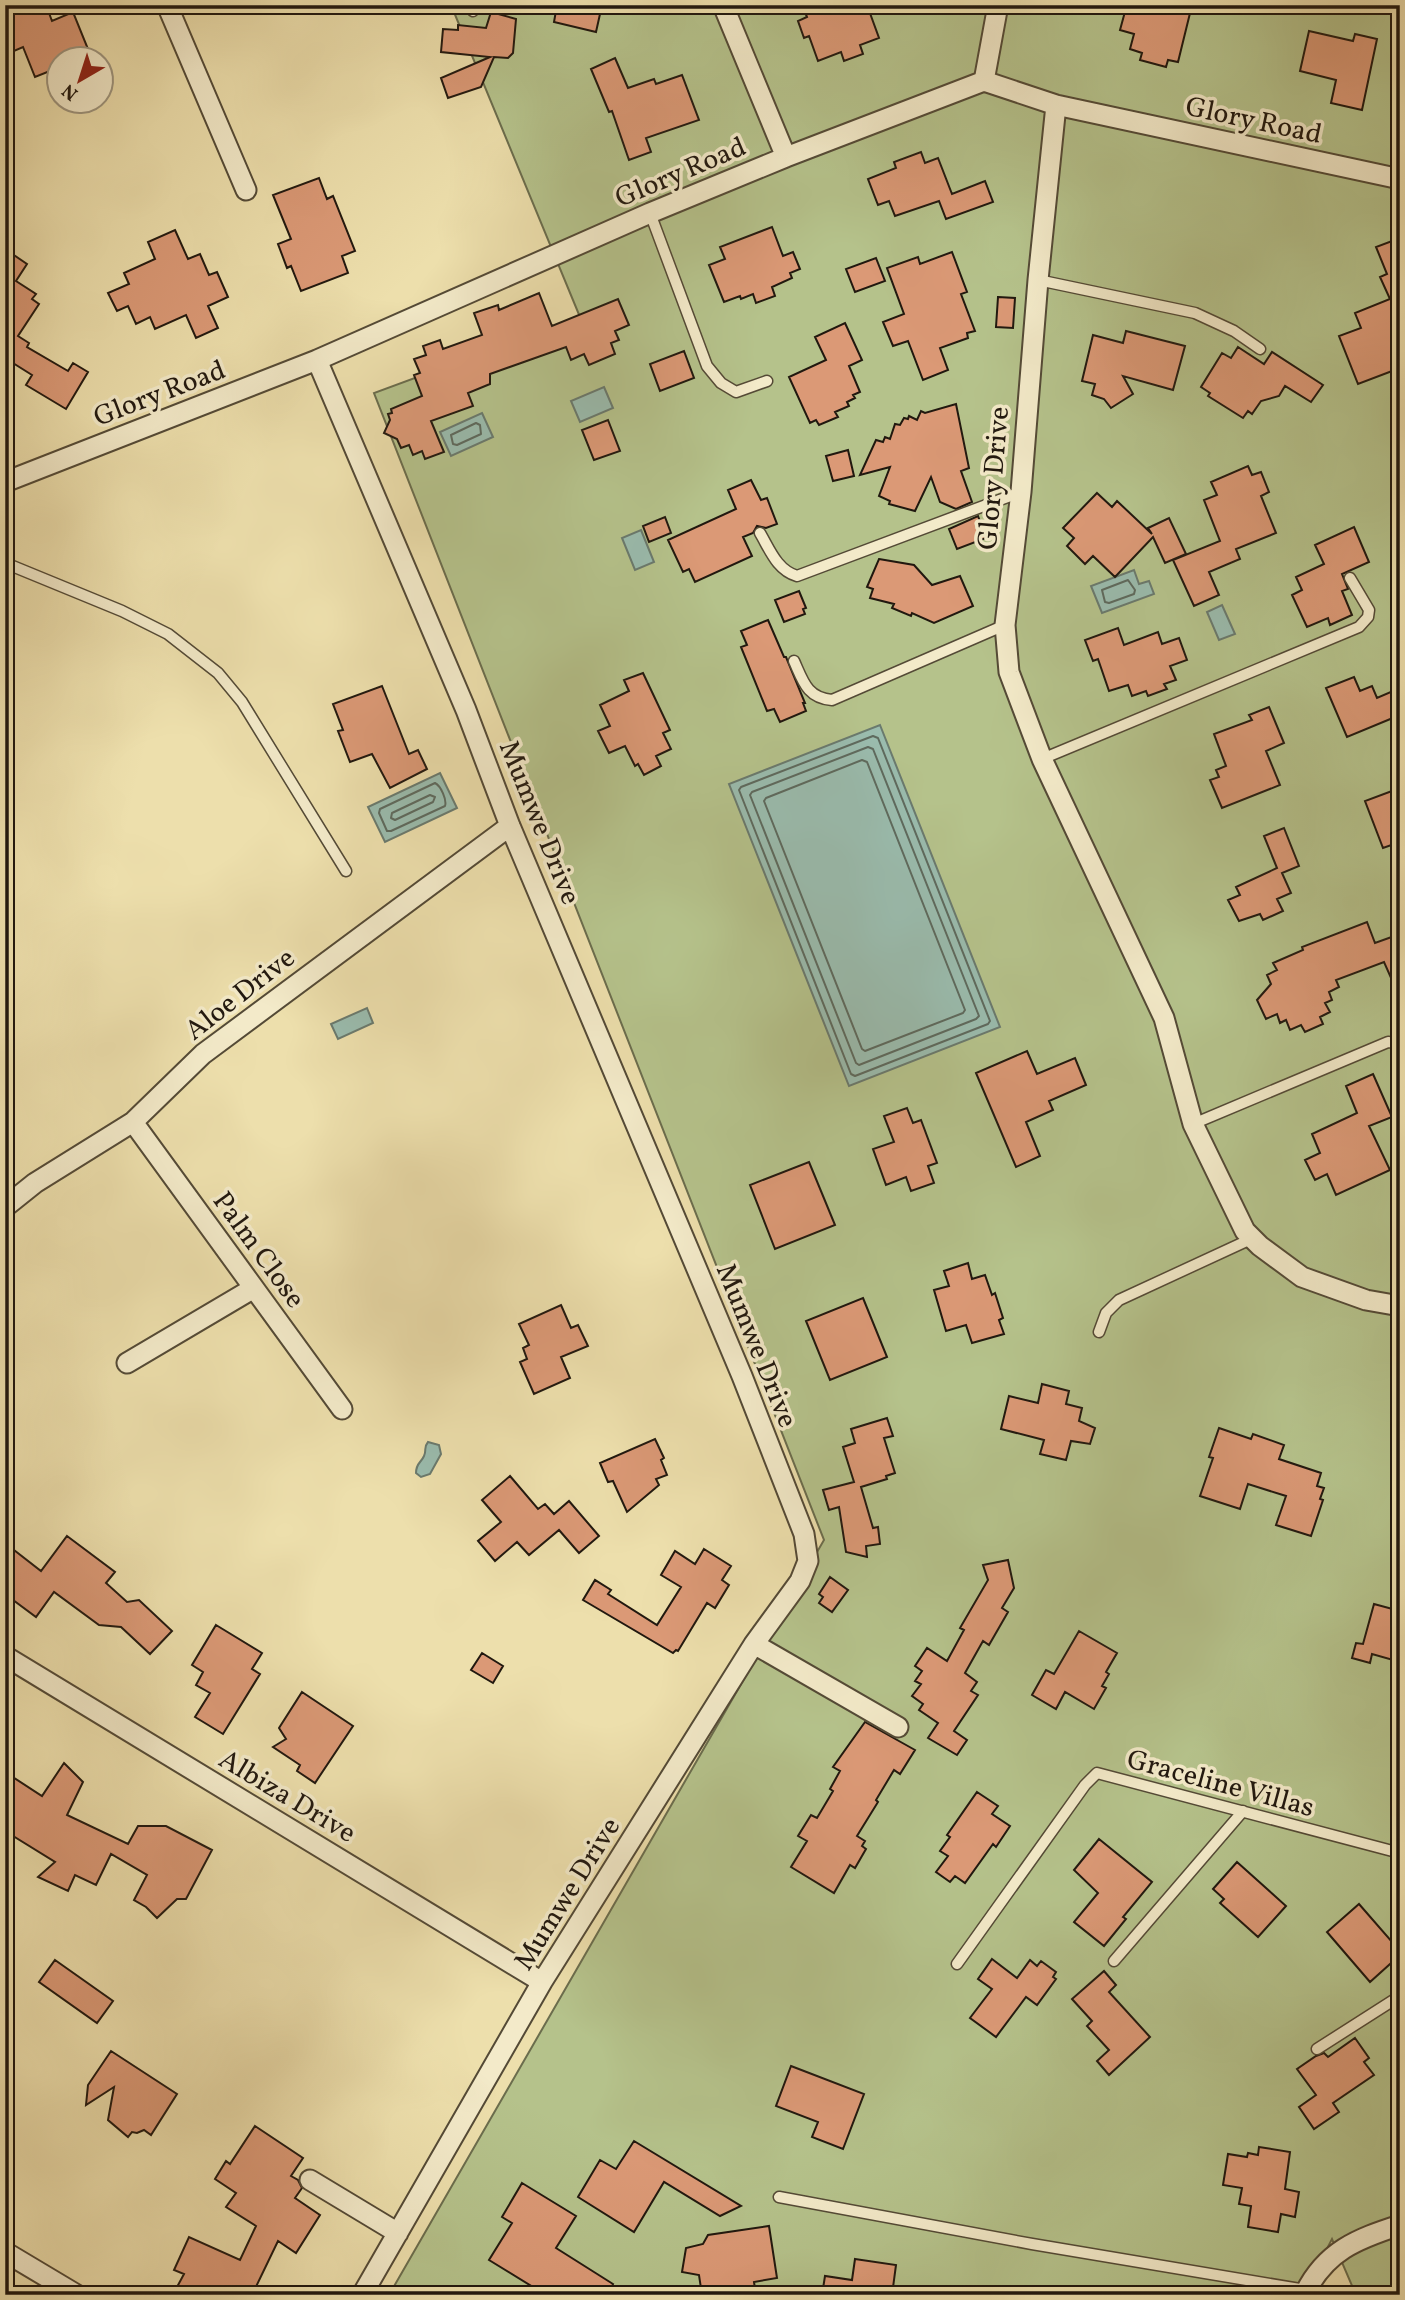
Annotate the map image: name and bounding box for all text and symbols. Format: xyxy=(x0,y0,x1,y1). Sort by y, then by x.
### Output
north arrow xyxy=(46,46,116,116)
text: N xyxy=(57,77,84,106)
street label: Glory Road xyxy=(1182,88,1325,155)
street label: Glory Road xyxy=(610,128,752,218)
street label: Glory Road xyxy=(88,351,232,437)
street label: Glory Drive xyxy=(969,405,1020,552)
street label: Mumwe Drive xyxy=(488,735,589,911)
street label: Aloe Drive xyxy=(177,940,304,1050)
street label: Palm Close xyxy=(202,1184,314,1317)
street label: Mumwe Drive xyxy=(705,1258,806,1434)
street label: Albiza Drive xyxy=(211,1741,363,1853)
street label: Graceline Villas xyxy=(1122,1741,1318,1828)
street label: Mumwe Drive xyxy=(506,1810,631,1978)

